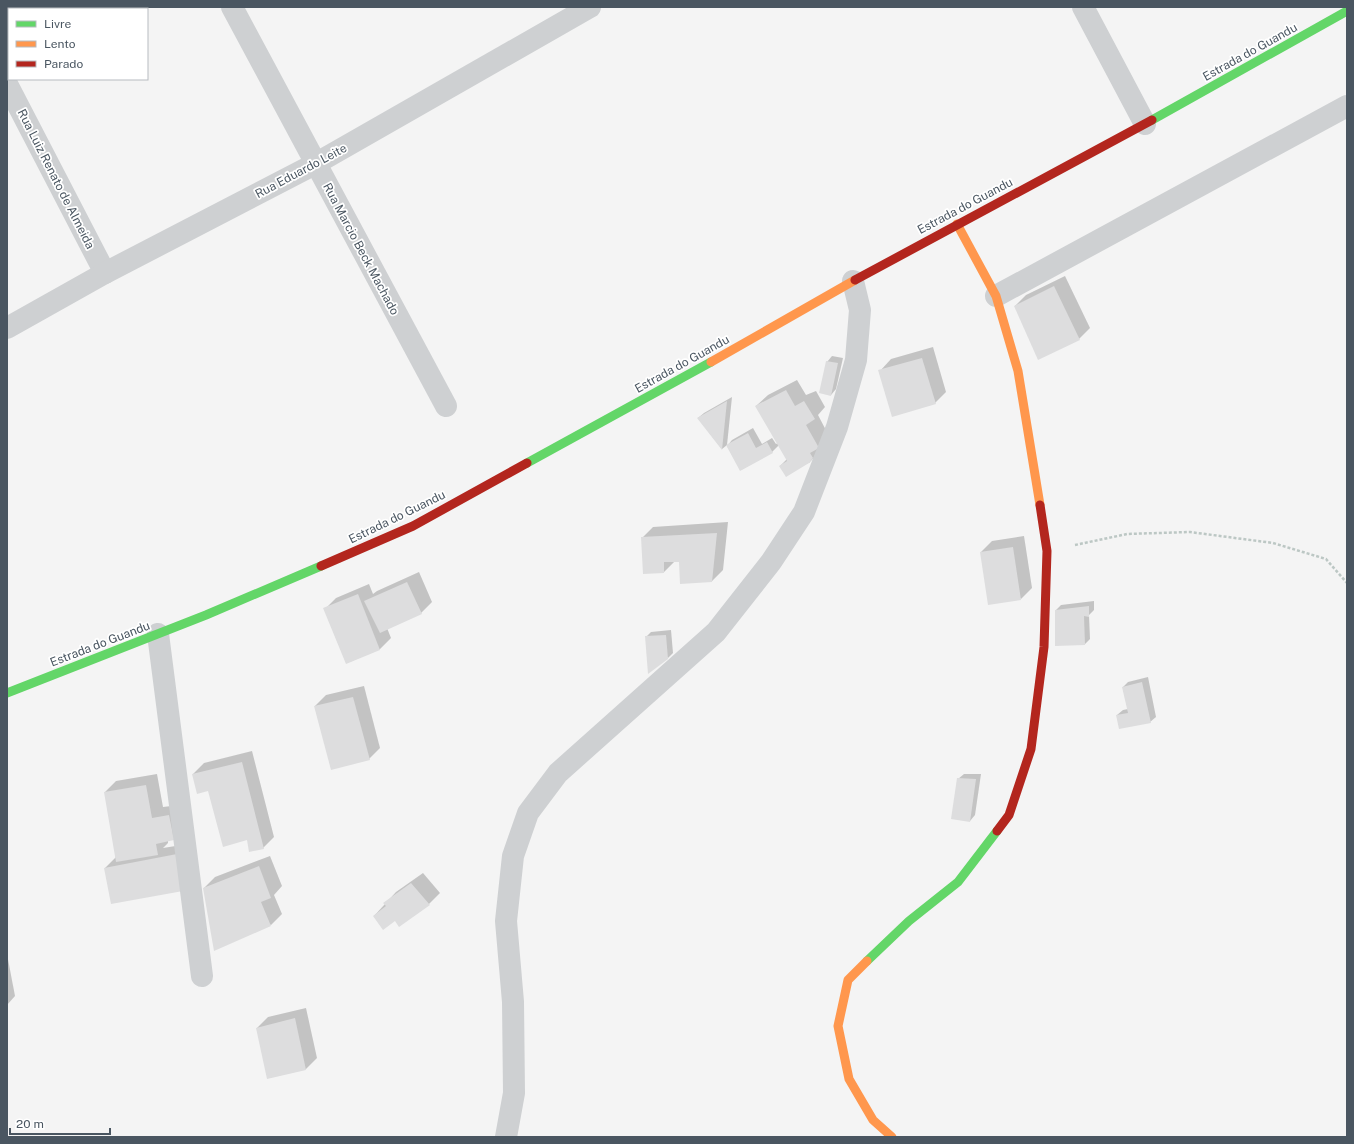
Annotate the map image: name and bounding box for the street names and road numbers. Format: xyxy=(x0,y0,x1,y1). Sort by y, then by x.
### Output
street label: Estrada do Guandu xyxy=(1200,20,1300,84)
street label: Rua Luiz Renato de Almeida xyxy=(15,107,97,251)
street label: Rua Eduardo Leite xyxy=(253,141,349,201)
street label: Estrada do Guandu xyxy=(915,175,1015,237)
street label: Rua Marcio Beck Machado xyxy=(320,181,402,318)
street label: Estrada do Guandu xyxy=(632,332,732,396)
street label: Estrada do Guandu xyxy=(346,488,448,546)
street label: Estrada do Guandu xyxy=(48,618,152,669)

